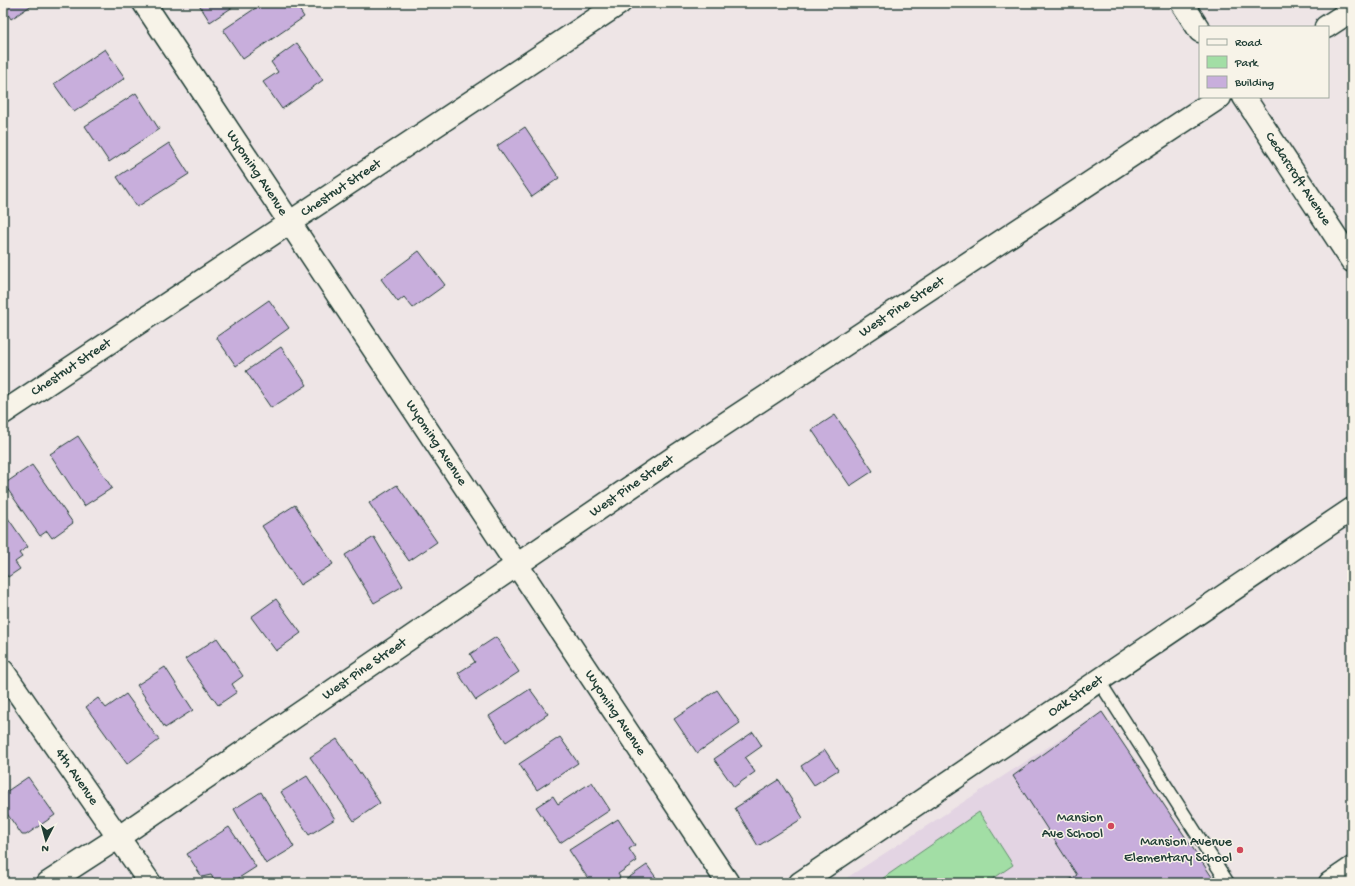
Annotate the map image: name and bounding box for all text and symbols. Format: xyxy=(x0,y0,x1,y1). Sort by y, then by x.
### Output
legend xyxy=(1199,26,1329,98)
text: Road xyxy=(1235,37,1262,51)
text: Park xyxy=(1234,57,1260,71)
text: Building xyxy=(1234,77,1274,91)
street label: Wyoming Avenue xyxy=(222,127,292,220)
street label: Cedarcroft Avenue xyxy=(1261,129,1335,229)
street label: Chestnut Street xyxy=(298,155,386,221)
street label: West Pine Street xyxy=(856,272,949,341)
street label: Chestnut Street xyxy=(28,334,116,400)
street label: Wyoming Avenue xyxy=(401,397,471,490)
street label: West Pine Street xyxy=(586,451,678,521)
street label: West Pine Street xyxy=(319,633,411,704)
street label: Wyoming Avenue xyxy=(581,667,650,760)
street label: Oak Street xyxy=(1045,671,1108,721)
street label: 4th Avenue xyxy=(51,745,103,809)
place label: Mansion Ave School xyxy=(1042,810,1103,843)
north arrow xyxy=(26,820,66,860)
marker: Mansion Ave School xyxy=(1106,821,1116,831)
place label: Mansion Avenue Elementary School xyxy=(1124,834,1233,867)
text: N xyxy=(41,842,49,854)
marker: Mansion Avenue Elementary School xyxy=(1235,845,1245,855)

